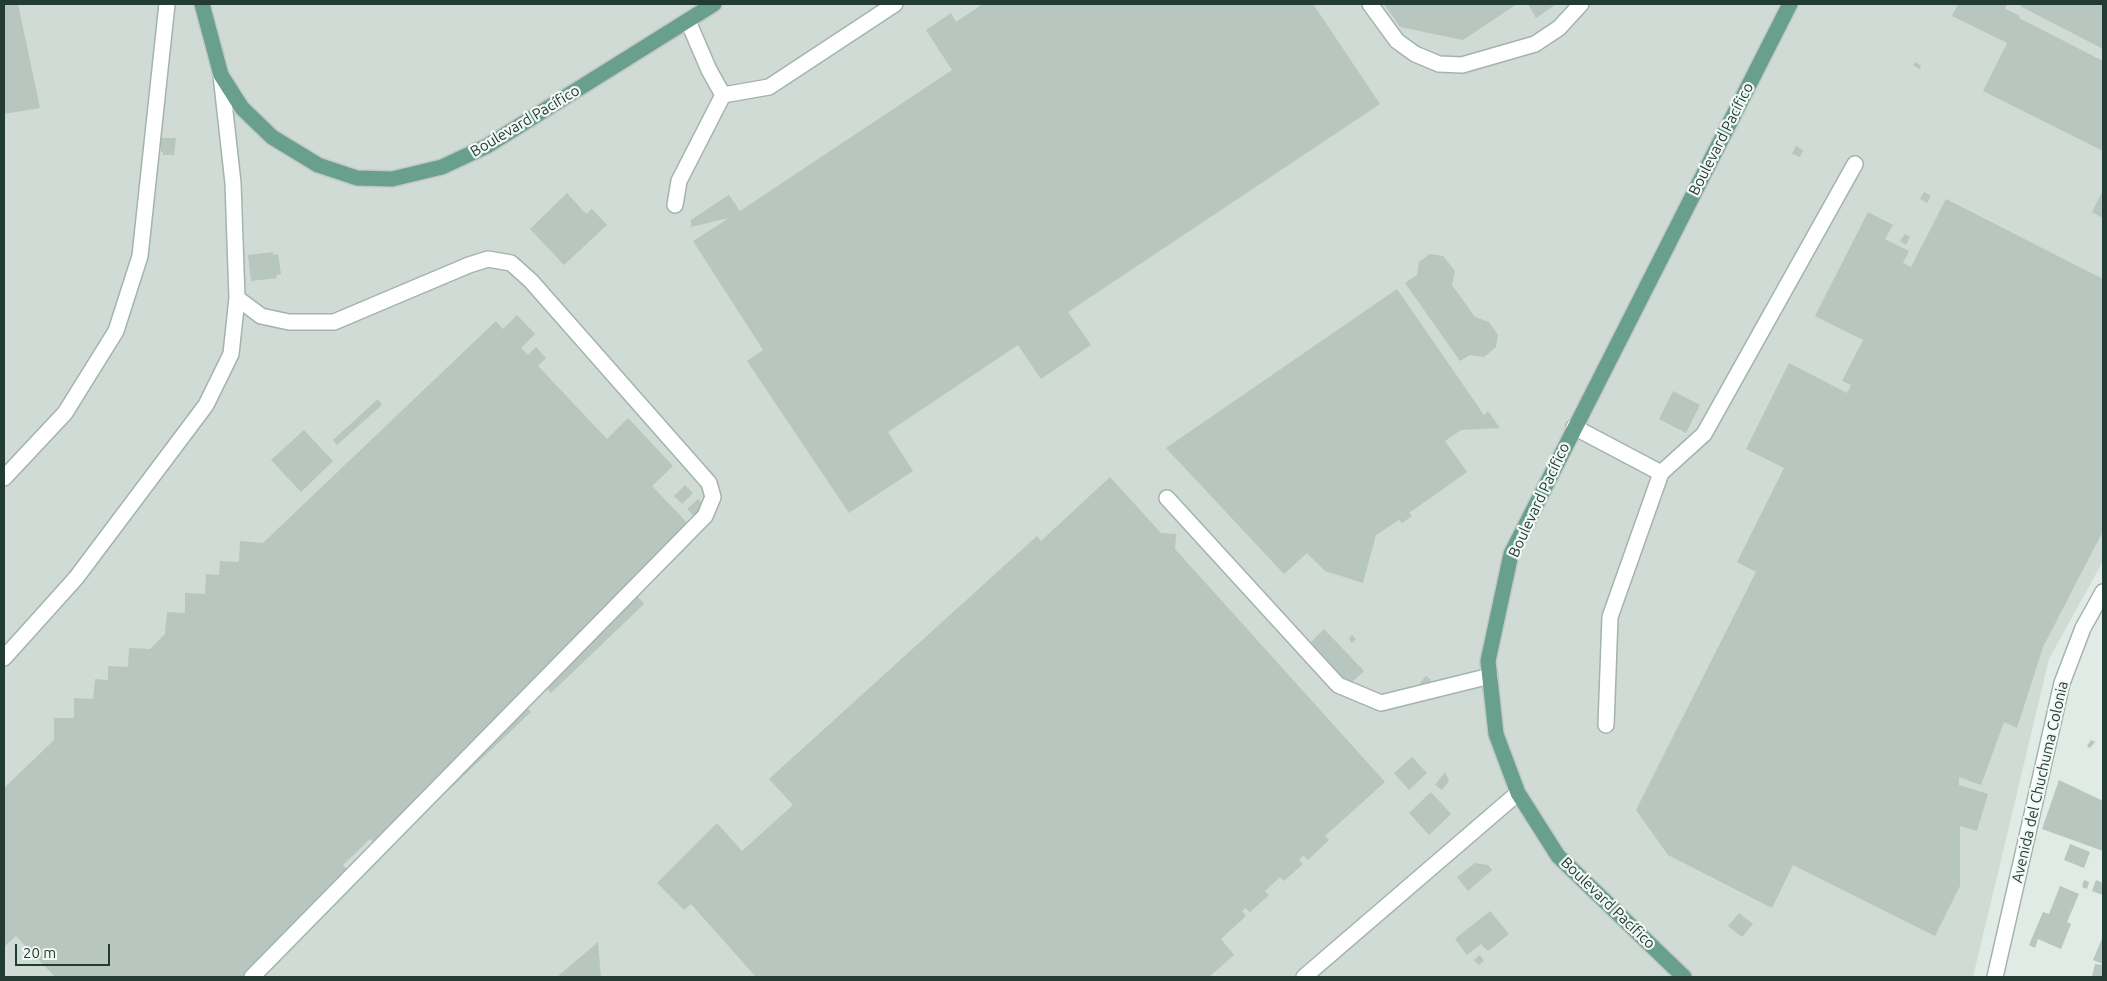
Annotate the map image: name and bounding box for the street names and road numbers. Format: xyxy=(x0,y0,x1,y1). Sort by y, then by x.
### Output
street label: Boulevard Pacífico xyxy=(1685,80,1757,198)
street label: Boulevard Pacífico xyxy=(467,81,583,161)
street label: Boulevard Pacífico xyxy=(1505,440,1573,560)
street label: Avenida del Chuchuma Colonia xyxy=(2008,679,2072,885)
street label: Boulevard Pacífico xyxy=(1557,853,1659,953)

